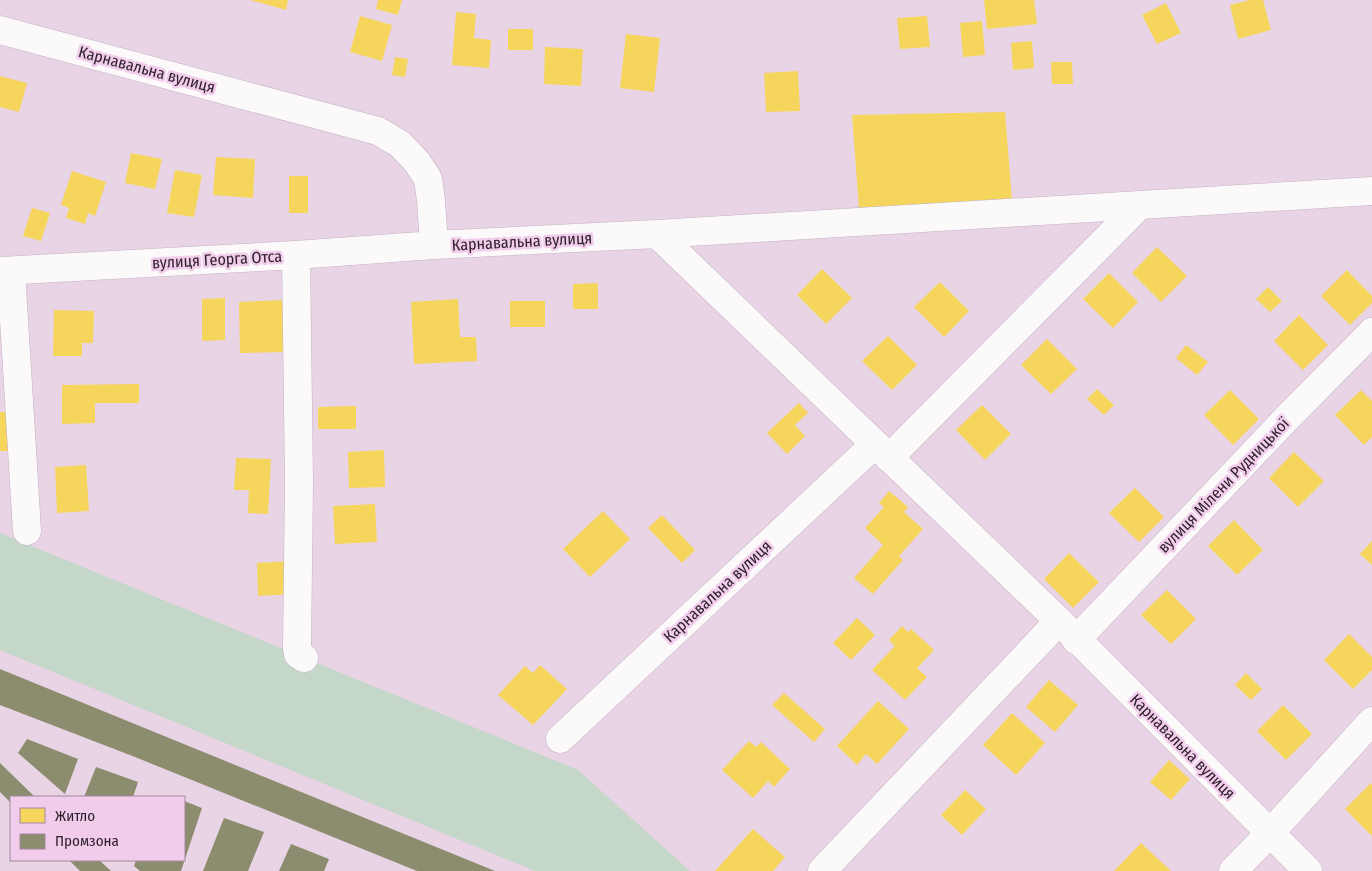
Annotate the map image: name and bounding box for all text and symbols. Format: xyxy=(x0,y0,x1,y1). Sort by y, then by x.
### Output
street label: Карнавальна вулиця xyxy=(76,42,217,97)
street label: Карнавальна вулиця xyxy=(451,228,593,255)
street label: вулиця Георга Отса xyxy=(152,247,283,272)
street label: вулиця Мілени Рудницької xyxy=(1154,413,1293,557)
street label: Карнавальна вулиця xyxy=(659,536,775,646)
street label: Карнавальна вулиця xyxy=(1126,690,1239,803)
legend xyxy=(10,796,185,861)
text: Житло xyxy=(55,807,95,825)
text: Промзона xyxy=(55,832,119,850)

